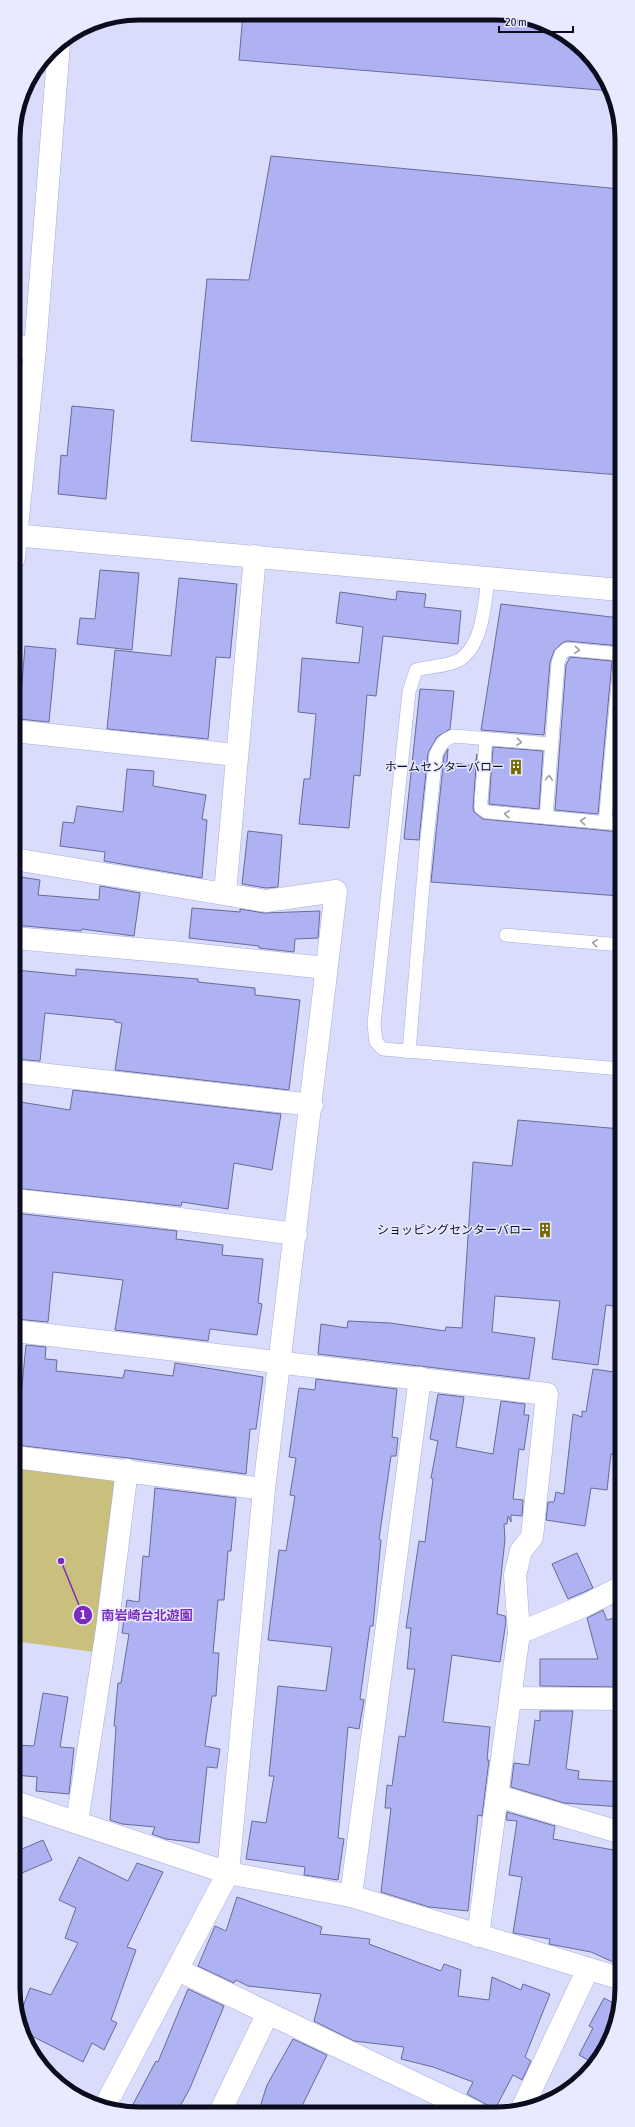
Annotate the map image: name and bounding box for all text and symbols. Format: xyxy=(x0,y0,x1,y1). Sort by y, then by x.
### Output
scale bar xyxy=(499,8,573,34)
text: 20 m xyxy=(505,15,527,29)
one-way arrow xyxy=(574,645,580,654)
one-way arrow xyxy=(516,737,522,746)
building icon: ホームセンターバロー xyxy=(507,758,525,776)
place label: ホームセンターバロー xyxy=(384,760,504,774)
one-way arrow xyxy=(544,775,553,782)
one-way arrow xyxy=(504,810,510,819)
one-way arrow xyxy=(580,816,586,825)
one-way arrow xyxy=(592,939,598,948)
building icon: ショッピングセンターバロー xyxy=(536,1221,554,1239)
place label: ショッピングセンターバロー xyxy=(377,1223,533,1237)
callout: 南岩崎台北遊園 xyxy=(73,1603,200,1628)
text: 1 xyxy=(80,1608,86,1622)
text: 南岩崎台北遊園 xyxy=(101,1608,193,1623)

